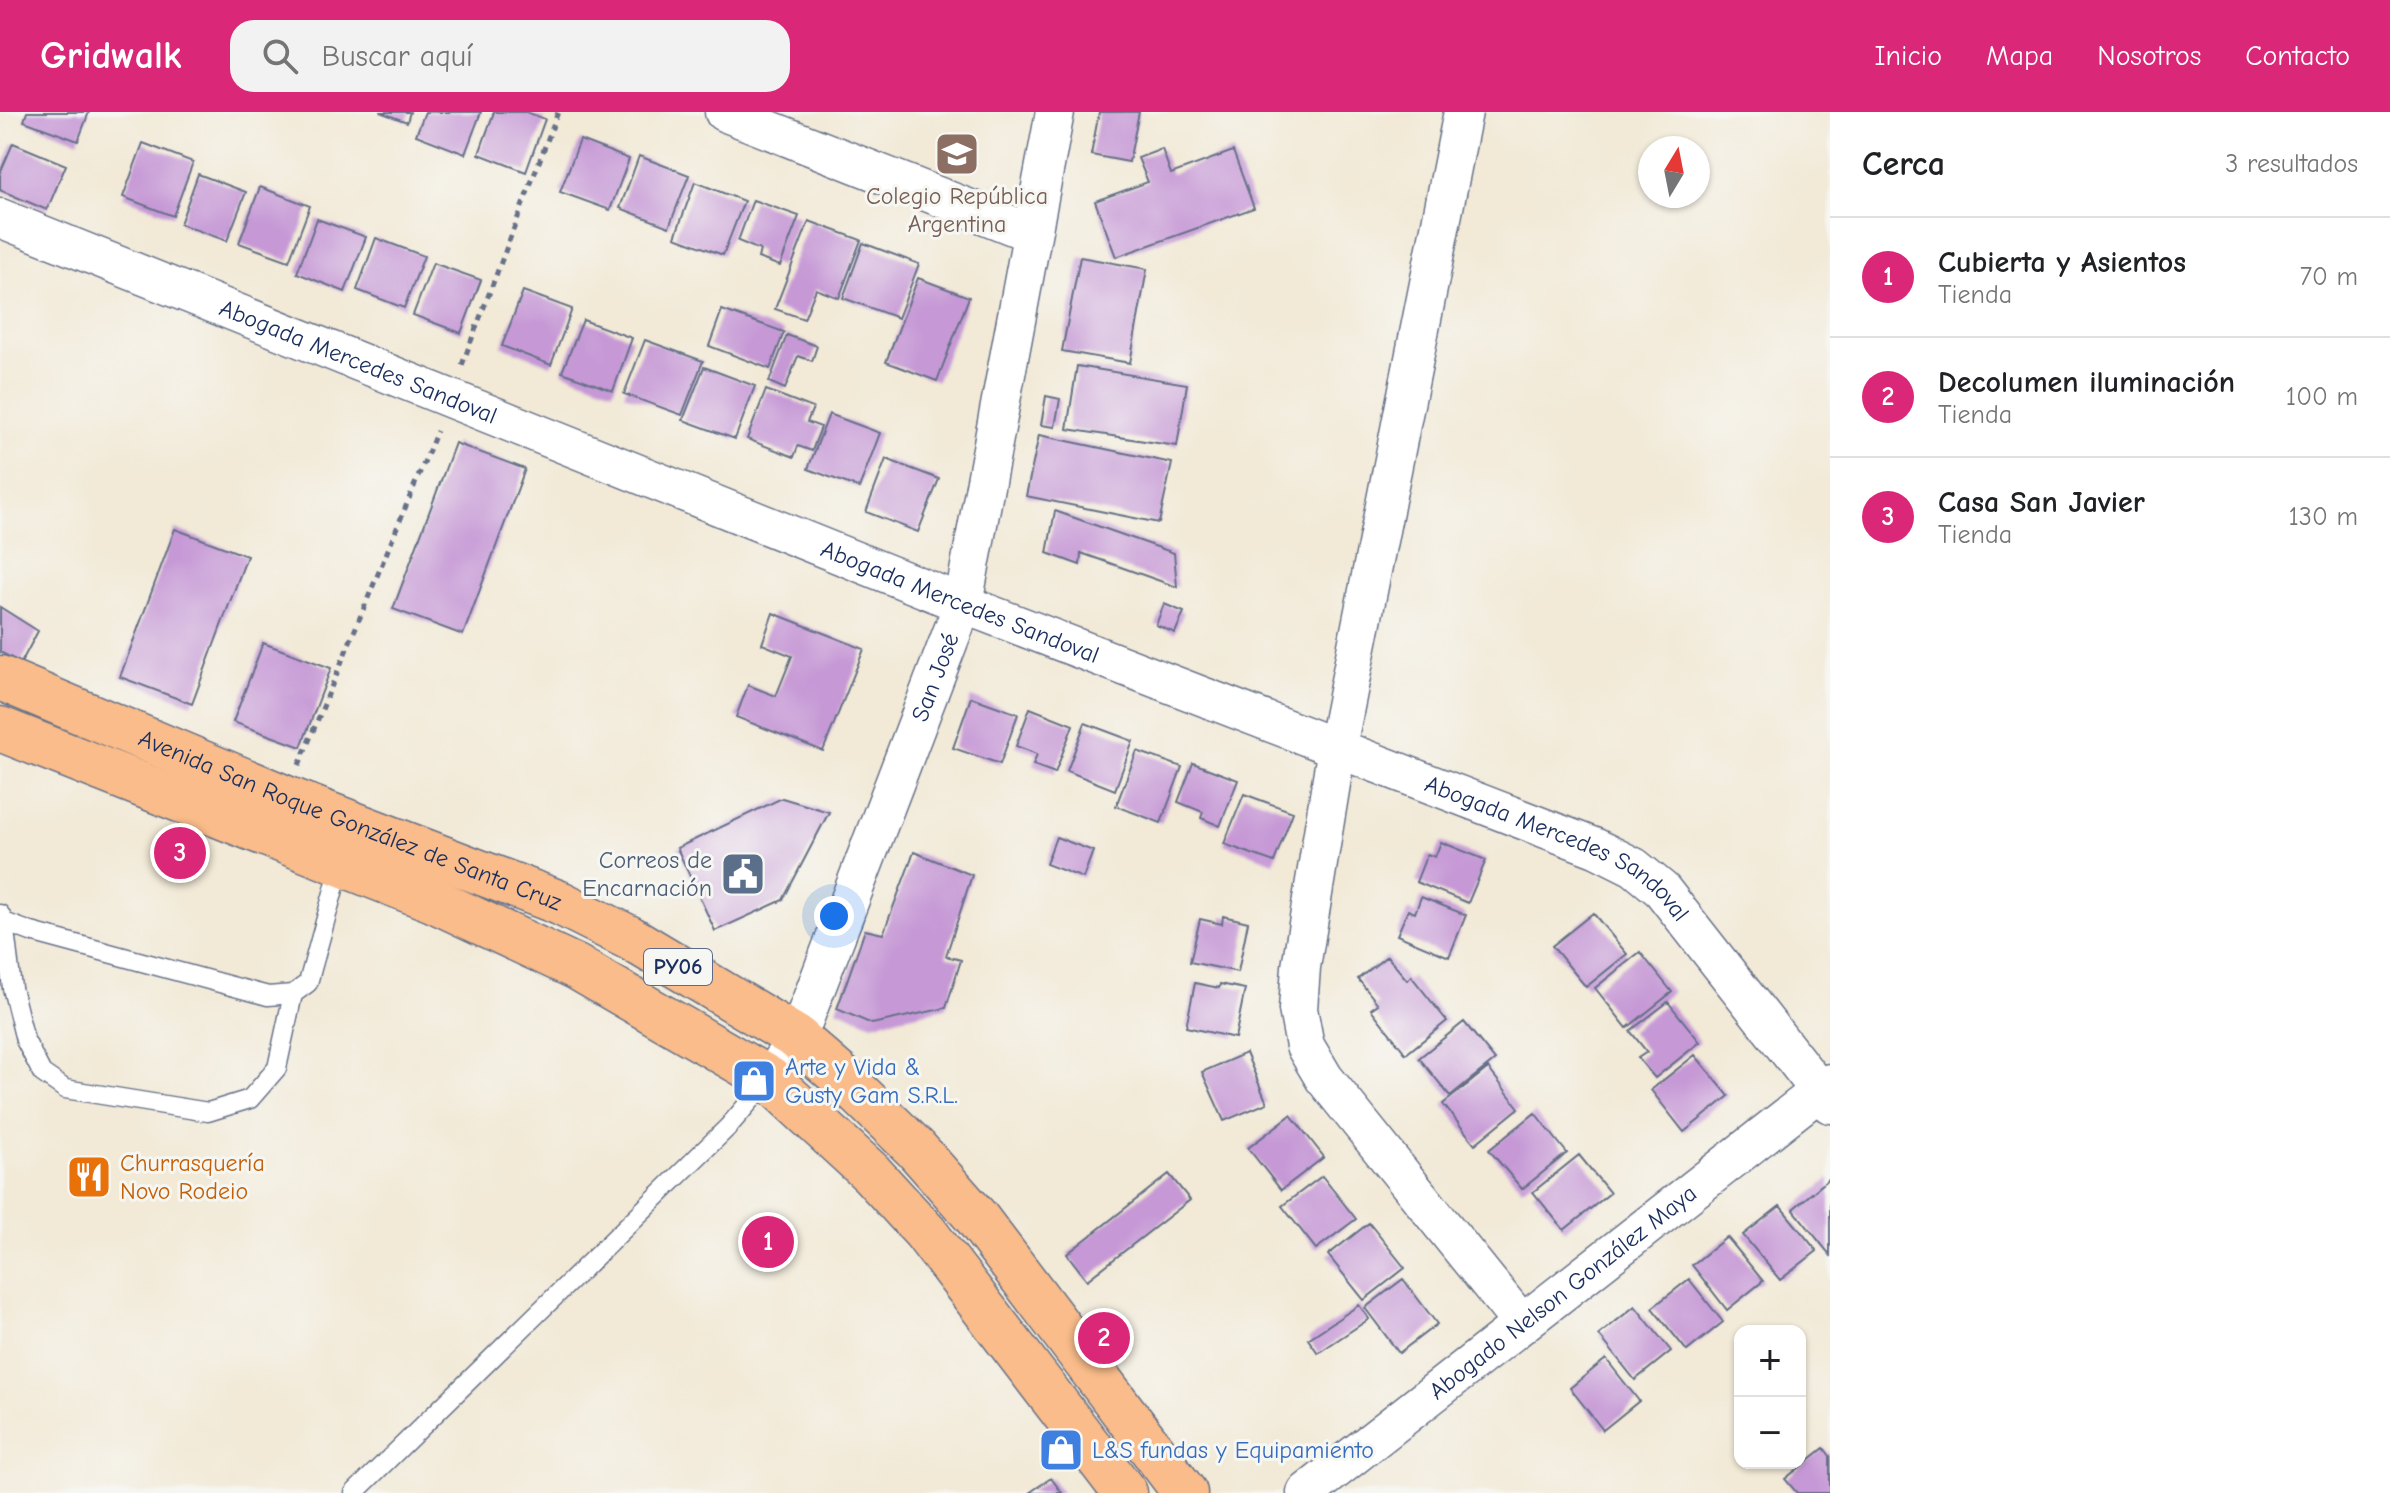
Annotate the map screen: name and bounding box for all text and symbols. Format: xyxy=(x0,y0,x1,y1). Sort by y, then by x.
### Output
search box xyxy=(230,20,790,92)
text: Gridwalk xyxy=(40,34,182,78)
icon: search xyxy=(258,34,302,78)
text: Buscar aquí xyxy=(322,39,473,74)
text: Inicio xyxy=(1875,40,1942,72)
text: Mapa xyxy=(1986,40,2053,72)
text: Nosotros xyxy=(2097,40,2201,72)
text: Contacto xyxy=(2245,40,2350,72)
school or university icon: Colegio República Argentina xyxy=(933,130,981,178)
north arrow xyxy=(1638,136,1710,208)
text: Cerca xyxy=(1862,144,1945,184)
text: 3 resultados xyxy=(2225,149,2358,179)
place label: Colegio República Argentina xyxy=(866,182,1048,238)
text: Cubierta y Asientos xyxy=(1938,245,2186,280)
text: 1 xyxy=(1883,262,1893,292)
text: 70 m xyxy=(2300,262,2358,292)
text: Tienda xyxy=(1938,280,2012,310)
street label: Abogada Mercedes Sandoval xyxy=(215,293,501,430)
text: Decolumen iluminación xyxy=(1938,365,2235,400)
text: 2 xyxy=(1882,382,1894,412)
text: 100 m xyxy=(2286,382,2358,412)
text: Tienda xyxy=(1938,400,2012,430)
text: Casa San Javier xyxy=(1938,485,2145,520)
text: 3 xyxy=(1882,502,1894,532)
text: 130 m xyxy=(2289,502,2358,532)
text: Tienda xyxy=(1938,520,2012,550)
street label: Abogada Mercedes Sandoval xyxy=(817,535,1103,669)
street label: San José xyxy=(905,629,965,725)
street label: Avenida San Roque González de Santa Cruz xyxy=(135,724,566,916)
street label: Abogada Mercedes Sandoval xyxy=(1421,769,1695,927)
pin: 3 xyxy=(154,823,206,883)
place label: Correos de Encarnación xyxy=(582,846,712,902)
public building icon: Correos de Encarnación xyxy=(719,850,767,898)
your location xyxy=(814,896,854,936)
road number: PY06 xyxy=(644,949,712,985)
place label: Arte y Vida & Gusty Gam S.R.L. xyxy=(785,1053,958,1109)
shop icon: Arte y Vida & Gusty Gam S.R.L. xyxy=(730,1057,778,1105)
place label: Churrasquería Novo Rodeio xyxy=(120,1149,265,1205)
restaurant icon: Churrasquería Novo Rodeio xyxy=(65,1153,113,1201)
street label: Abogado Nelson González Maya xyxy=(1424,1179,1702,1405)
pin: 1 xyxy=(742,1212,794,1272)
pin: 2 xyxy=(1078,1308,1130,1368)
map controls xyxy=(1734,1325,1806,1469)
button: + xyxy=(1734,1325,1806,1397)
button: − xyxy=(1734,1397,1806,1469)
shop icon: L&S fundas y Equipamiento xyxy=(1037,1426,1085,1474)
place label: L&S fundas y Equipamiento xyxy=(1092,1436,1374,1464)

